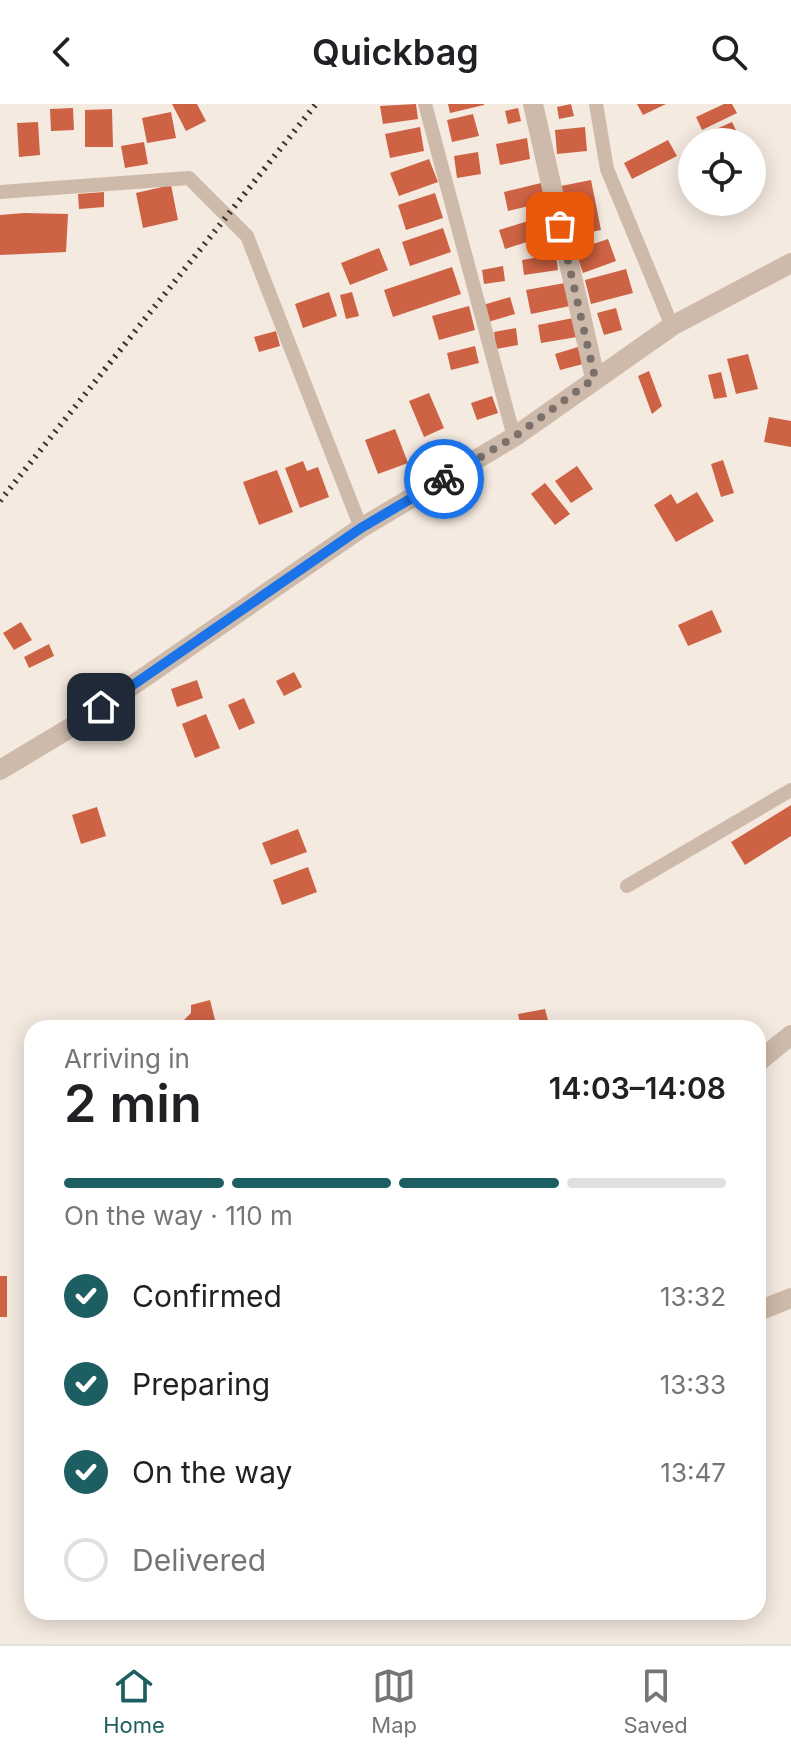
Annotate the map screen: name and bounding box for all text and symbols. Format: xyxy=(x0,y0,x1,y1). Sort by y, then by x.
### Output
icon: back xyxy=(40,30,84,74)
text: Quickbag xyxy=(312,30,479,74)
icon: search xyxy=(707,30,751,74)
map controls xyxy=(678,128,766,216)
button: locate xyxy=(678,128,766,216)
pin xyxy=(526,192,594,260)
icon: bag xyxy=(538,204,582,248)
courier xyxy=(404,439,484,519)
icon: bike xyxy=(422,457,466,501)
pin xyxy=(67,673,135,741)
icon: home xyxy=(79,685,123,729)
text: Arriving in xyxy=(64,1043,190,1074)
text: 14:03–14:08 xyxy=(549,1070,726,1106)
text: 2 min xyxy=(64,1072,202,1135)
text: On the way · 110 m xyxy=(64,1200,293,1231)
icon: check xyxy=(64,1274,108,1318)
text: Confirmed xyxy=(132,1278,282,1314)
text: 13:32 xyxy=(660,1281,726,1312)
icon: check xyxy=(64,1362,108,1406)
text: Preparing xyxy=(132,1366,270,1402)
text: 13:33 xyxy=(660,1369,726,1400)
icon: check xyxy=(64,1450,108,1494)
text: On the way xyxy=(132,1454,292,1490)
text: 13:47 xyxy=(660,1457,726,1488)
text: Delivered xyxy=(132,1542,266,1578)
tab: Home xyxy=(103,1664,165,1738)
tab: Map xyxy=(371,1664,417,1738)
tab: Saved xyxy=(623,1664,688,1738)

